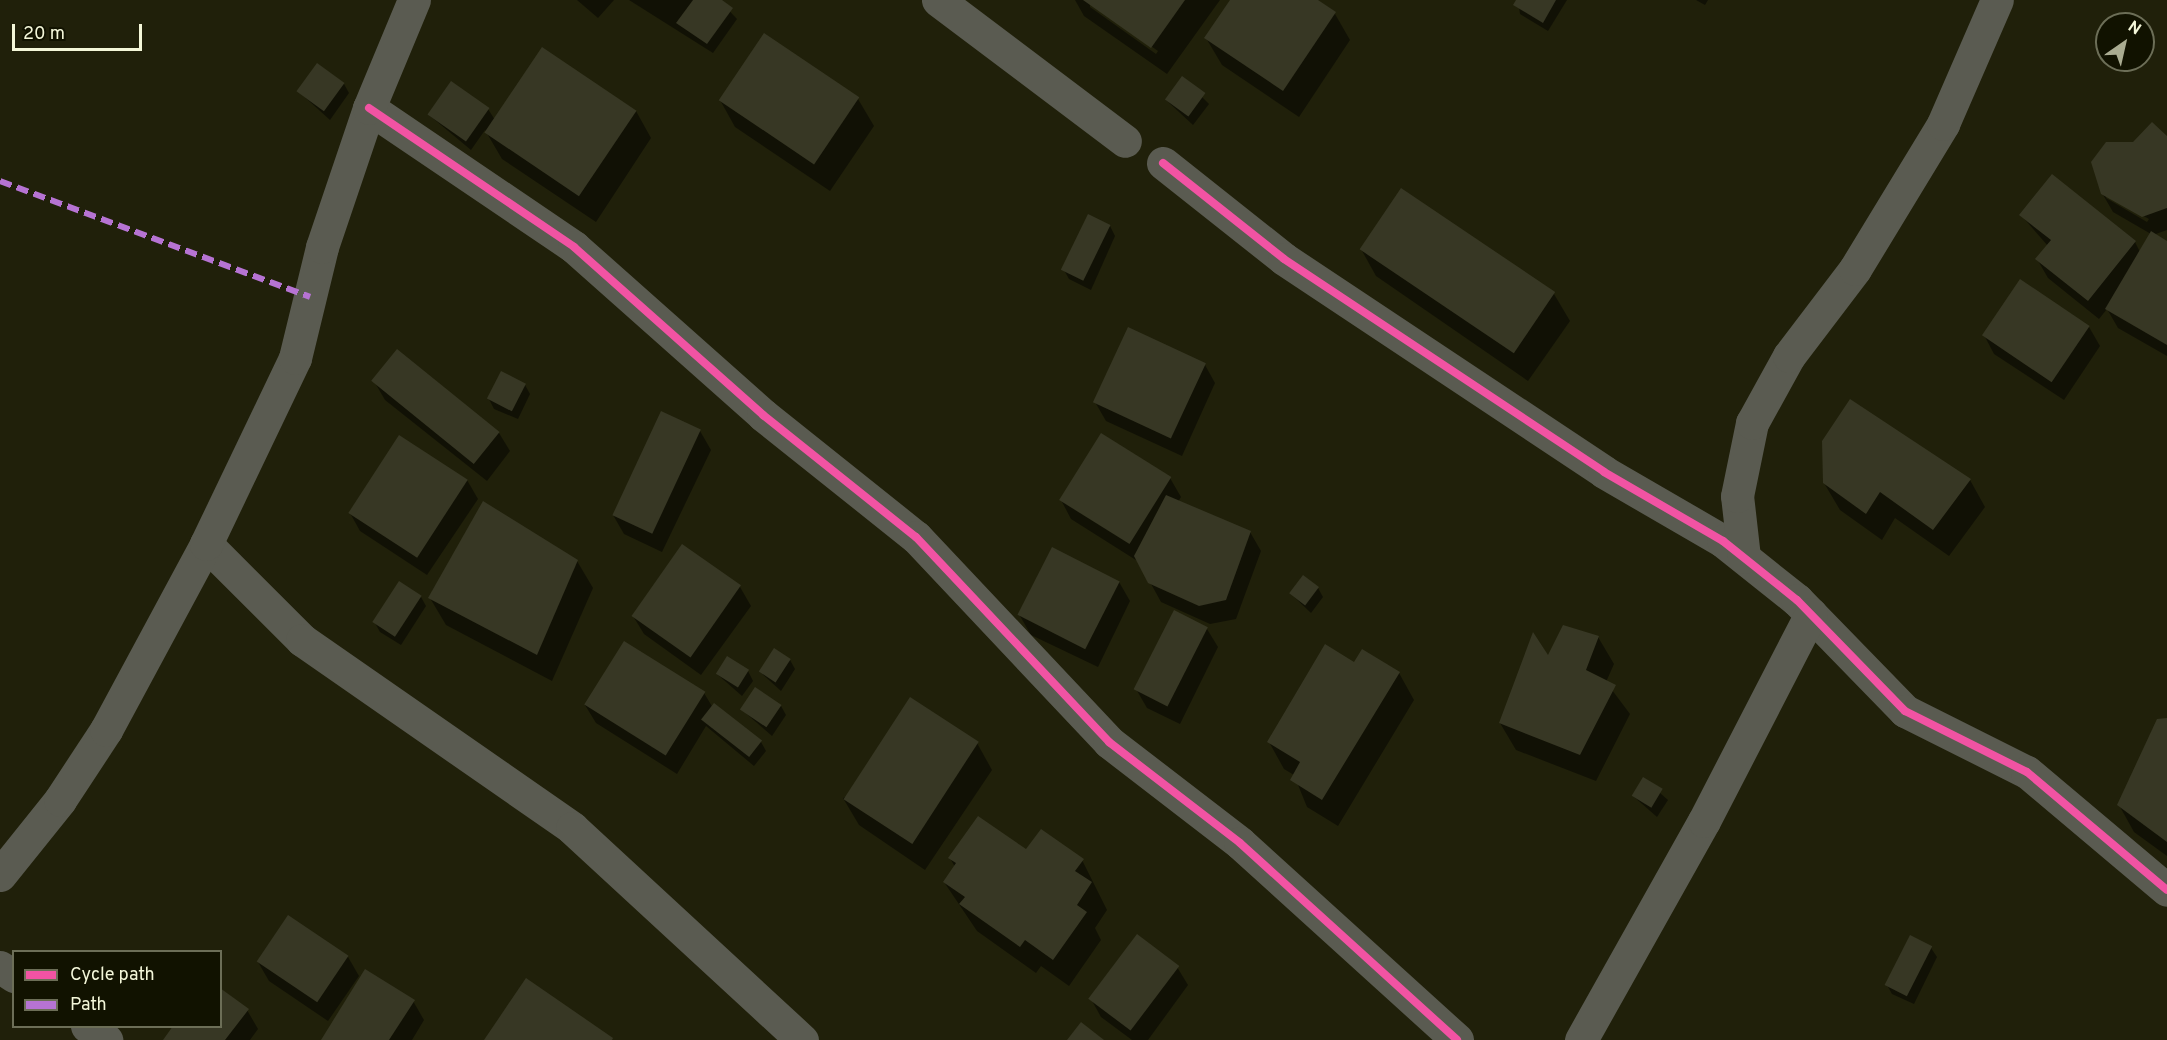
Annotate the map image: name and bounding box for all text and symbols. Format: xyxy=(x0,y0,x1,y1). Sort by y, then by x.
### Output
scale bar xyxy=(15,12,146,50)
north arrow xyxy=(2095,12,2155,72)
text: N xyxy=(2124,17,2144,40)
text: 20 m xyxy=(23,23,65,46)
legend xyxy=(12,950,222,1028)
text: Cycle path xyxy=(70,964,155,987)
text: Path xyxy=(70,994,107,1017)

